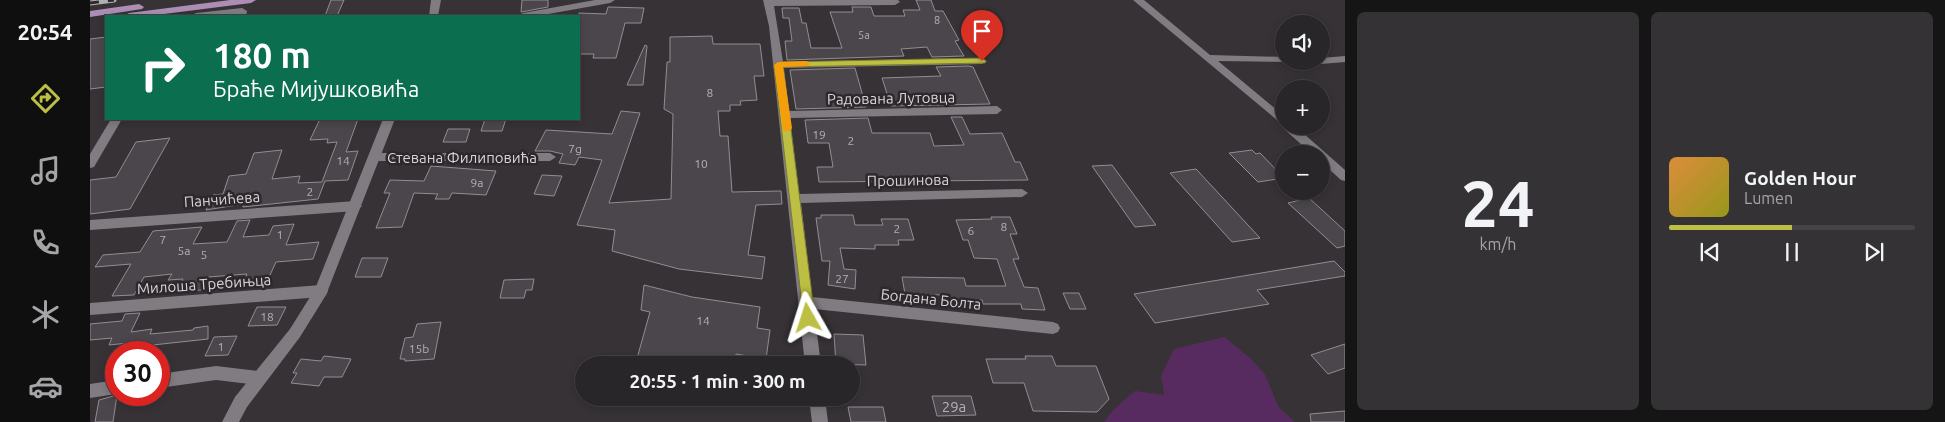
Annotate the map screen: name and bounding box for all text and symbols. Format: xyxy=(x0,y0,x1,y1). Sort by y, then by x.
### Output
pin xyxy=(961,10,1003,61)
house number: 8 xyxy=(934,14,940,26)
map controls xyxy=(1275,15,1330,200)
button: sound xyxy=(1275,15,1330,70)
icon: arrive xyxy=(968,17,996,45)
text: 20:54 xyxy=(17,19,73,44)
house number: 5a xyxy=(858,29,870,41)
icon: right xyxy=(130,35,195,100)
text: 180 m xyxy=(213,35,311,75)
text: Браће Мијушковића xyxy=(213,76,419,101)
button: + xyxy=(1275,80,1330,135)
icon: directions xyxy=(28,81,63,116)
house number: 8 xyxy=(707,86,714,99)
street label: Радована Лутовца xyxy=(827,88,955,108)
house number: 19 xyxy=(812,128,826,141)
house number: 2 xyxy=(848,134,854,147)
house number: 7g xyxy=(568,142,582,155)
button: − xyxy=(1275,145,1330,200)
street label: Стевана Филиповића xyxy=(387,149,537,166)
icon: music xyxy=(28,153,63,188)
house number: 14 xyxy=(336,154,350,167)
house number: 10 xyxy=(694,157,708,170)
text: 24 xyxy=(1461,166,1535,239)
text: Golden Hour xyxy=(1744,167,1856,189)
street label: Прошинова xyxy=(867,171,949,189)
house number: 9a xyxy=(471,176,483,189)
house number: 2 xyxy=(307,185,313,198)
street label: Панчићева xyxy=(183,188,261,210)
text: Lumen xyxy=(1744,189,1793,207)
house number: 8 xyxy=(1001,220,1008,233)
house number: 2 xyxy=(894,222,900,235)
house number: 6 xyxy=(968,224,975,237)
icon: phone xyxy=(28,225,63,260)
house number: 1 xyxy=(277,228,283,241)
house number: 7 xyxy=(160,233,166,246)
text: km/h xyxy=(1480,235,1516,253)
icon: previous xyxy=(1696,238,1724,266)
icon: pause xyxy=(1778,238,1806,266)
icon: next xyxy=(1860,238,1888,266)
house number: 5a xyxy=(178,244,190,257)
house number: 5 xyxy=(201,248,207,261)
street label: Милоша Требињца xyxy=(136,271,272,297)
house number: 27 xyxy=(835,272,849,285)
street label: Богдана Болта xyxy=(880,285,982,313)
position arrow xyxy=(781,291,833,343)
icon: climate xyxy=(28,297,63,332)
house number: 18 xyxy=(260,310,274,323)
house number: 14 xyxy=(696,314,710,327)
house number: 1 xyxy=(218,340,224,353)
speed limit sign: 30 xyxy=(105,341,170,406)
house number: 15b xyxy=(409,342,429,355)
icon: car xyxy=(28,369,63,404)
text: 20:55 · 1 min · 300 m xyxy=(630,370,805,392)
house number: 29a xyxy=(942,398,966,415)

